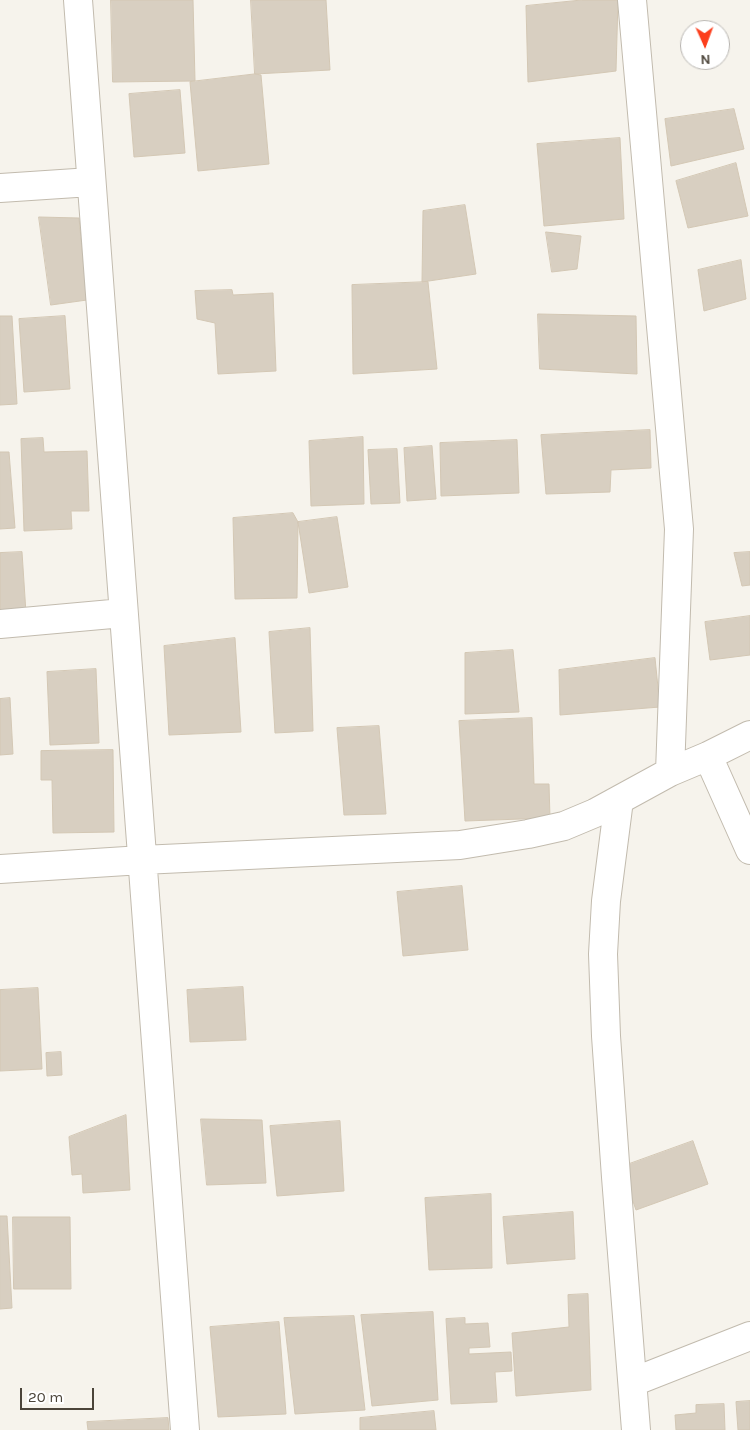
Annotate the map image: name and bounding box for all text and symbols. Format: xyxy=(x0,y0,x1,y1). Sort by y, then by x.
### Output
north arrow xyxy=(680,20,730,70)
text: N xyxy=(700,51,711,68)
scale bar xyxy=(22,1378,96,1410)
text: 20 m xyxy=(28,1388,63,1406)

